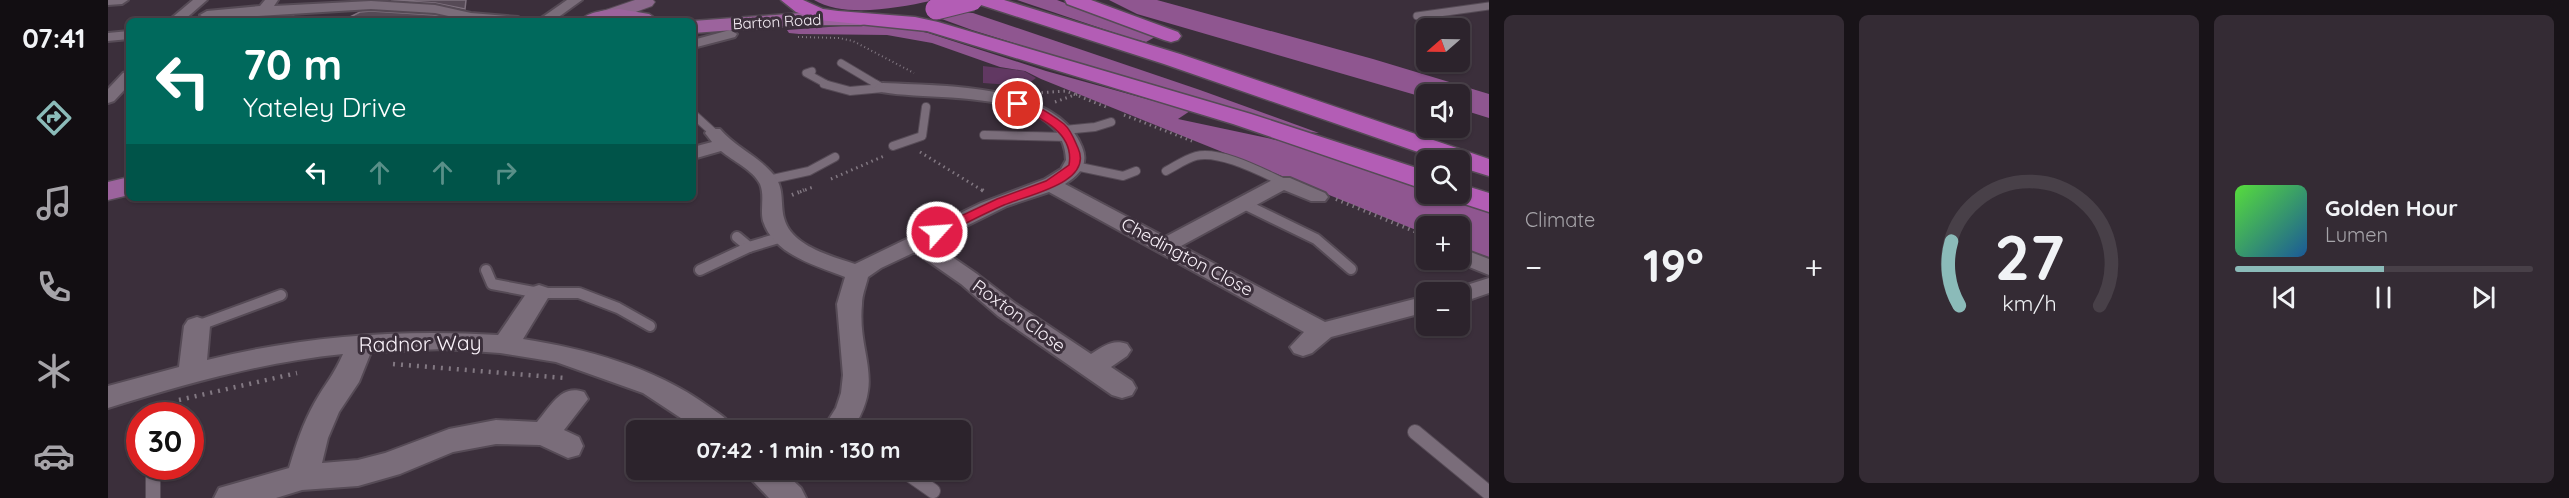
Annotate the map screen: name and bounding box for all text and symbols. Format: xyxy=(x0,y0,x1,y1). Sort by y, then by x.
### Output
street label: Barton Road xyxy=(732,10,822,33)
north arrow xyxy=(1416,18,1470,72)
map controls xyxy=(1416,18,1470,336)
text: 07:41 xyxy=(22,21,86,55)
text: 70 m xyxy=(243,38,342,91)
icon: left xyxy=(144,42,222,120)
pin xyxy=(992,78,1043,129)
button: sound xyxy=(1416,84,1470,138)
icon: arrive xyxy=(1001,87,1034,120)
text: Yateley Drive xyxy=(243,90,407,124)
icon: directions xyxy=(33,97,75,139)
button: search xyxy=(1416,150,1470,204)
icon: left xyxy=(300,156,333,189)
icon: ahead xyxy=(363,156,396,189)
icon: ahead xyxy=(426,156,459,189)
icon: right xyxy=(489,156,522,189)
icon: music xyxy=(33,182,75,224)
text: Golden Hour xyxy=(2325,194,2458,222)
position arrow xyxy=(905,200,969,264)
text: Climate xyxy=(1525,207,1595,232)
street label: Chedington Close xyxy=(1117,212,1257,301)
button: + xyxy=(1416,216,1470,270)
text: 27 xyxy=(1994,218,2064,296)
text: Lumen xyxy=(2325,222,2388,247)
text: 19° xyxy=(1643,237,1704,293)
text: − xyxy=(1525,246,1542,287)
text: + xyxy=(1804,246,1823,287)
icon: phone xyxy=(33,266,75,308)
street label: Roxton Close xyxy=(968,274,1070,357)
icon: previous xyxy=(2268,281,2301,314)
icon: pause xyxy=(2367,281,2400,314)
icon: next xyxy=(2467,281,2500,314)
button: − xyxy=(1416,282,1470,336)
text: km/h xyxy=(2002,290,2056,316)
street label: Radnor Way xyxy=(358,329,482,357)
icon: climate xyxy=(33,350,75,392)
speed limit sign: 30 xyxy=(126,402,204,480)
icon: car xyxy=(33,435,75,477)
text: 07:42 · 1 min · 130 m xyxy=(696,436,901,464)

